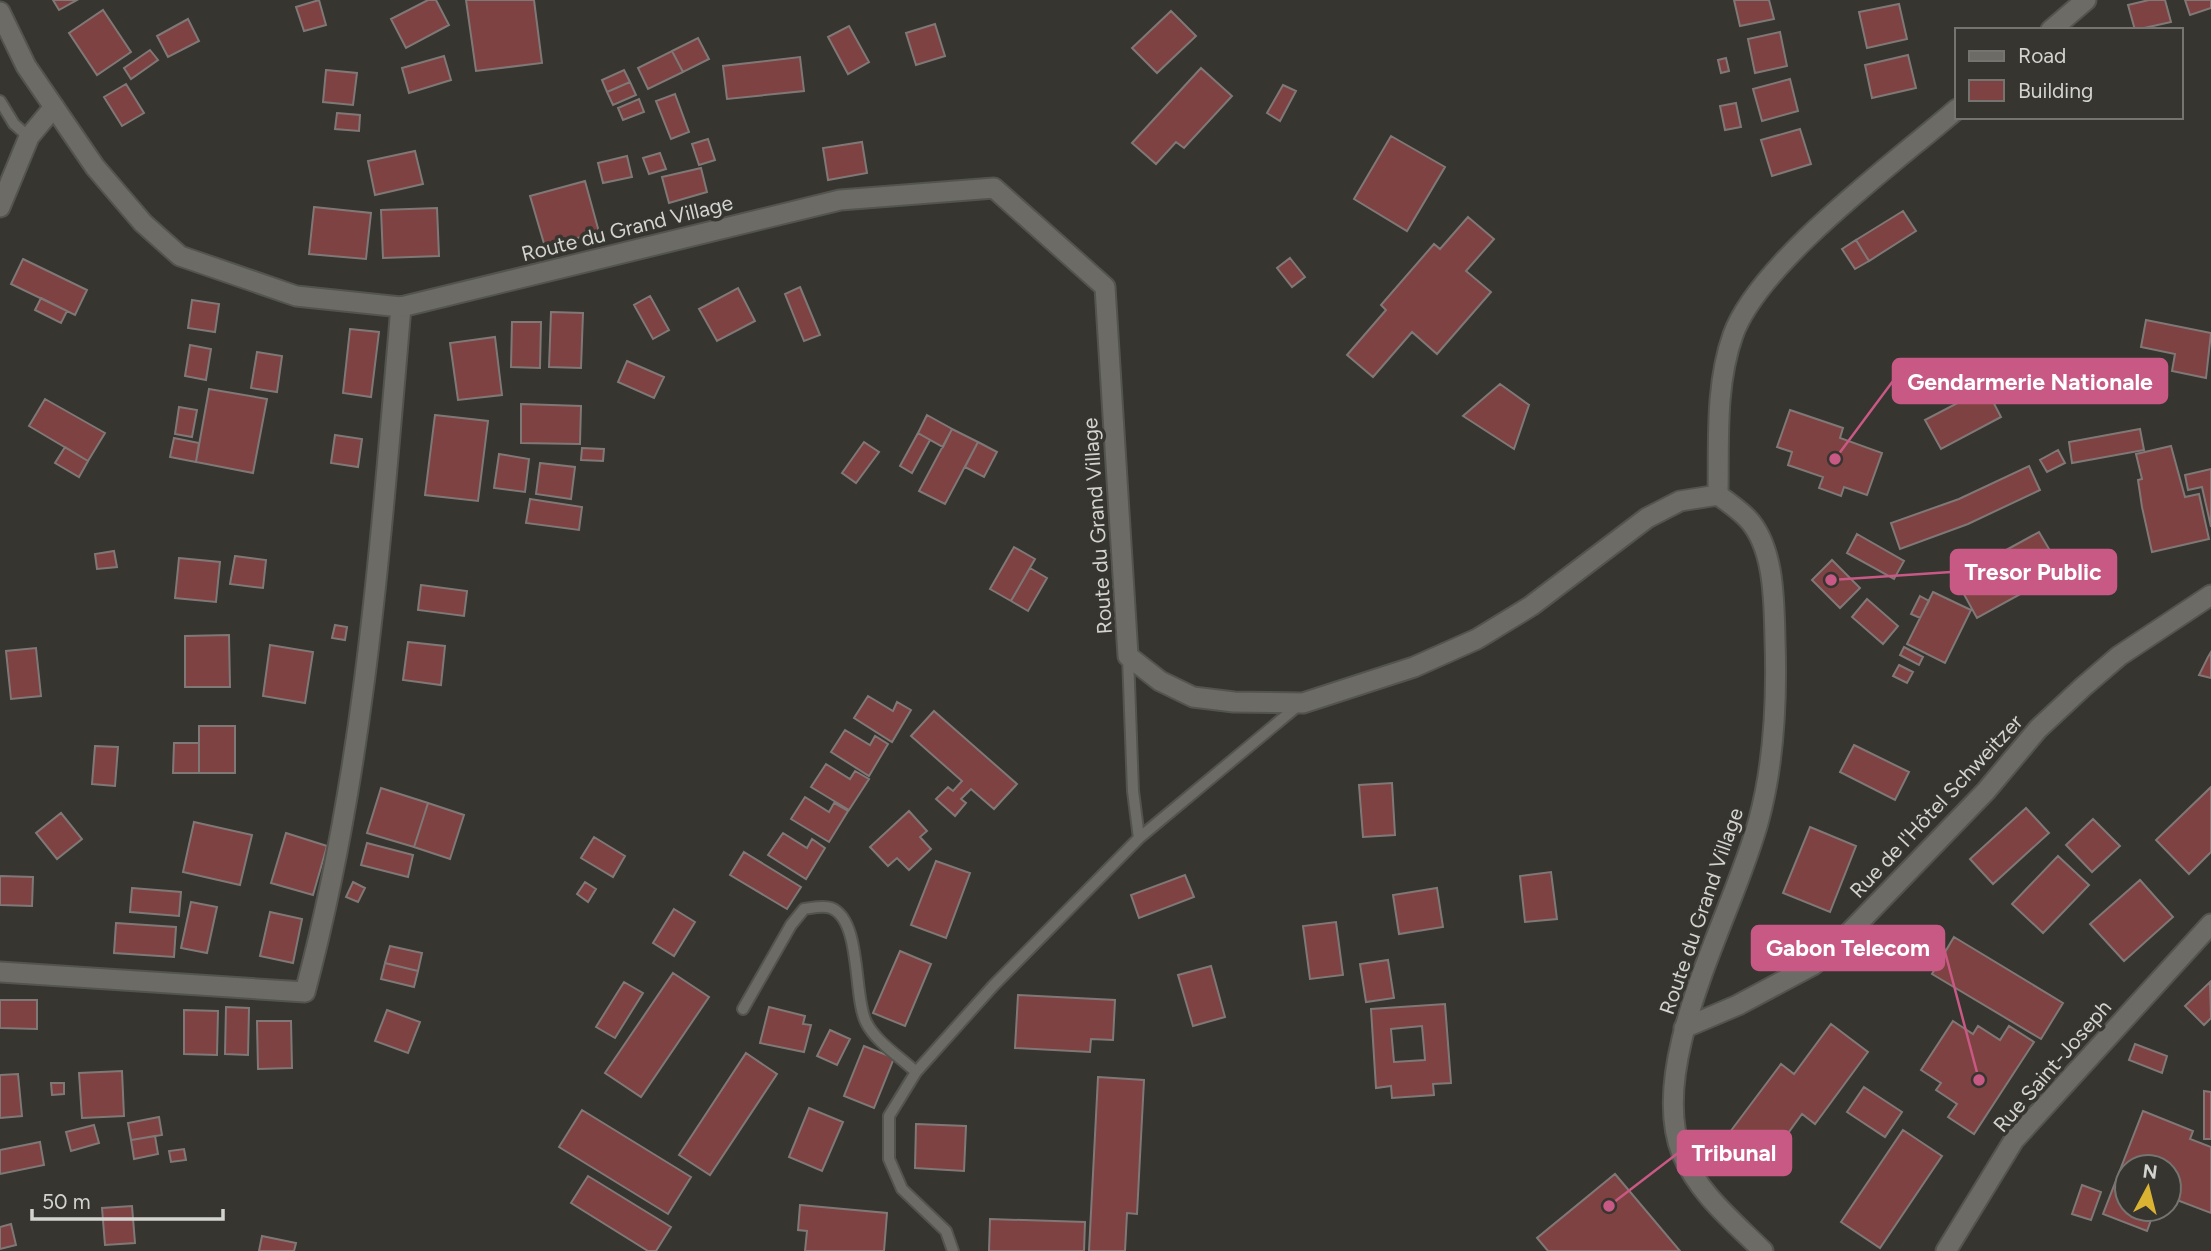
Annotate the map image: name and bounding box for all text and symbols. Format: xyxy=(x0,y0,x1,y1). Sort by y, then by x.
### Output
legend xyxy=(1955,28,2183,119)
text: Road xyxy=(2018,43,2066,68)
text: Building xyxy=(2018,78,2093,103)
street label: Route du Grand Village xyxy=(519,190,735,266)
callout: Gendarmerie Nationale xyxy=(1893,359,2167,403)
text: Gendarmerie Nationale xyxy=(1907,368,2153,396)
street label: Route du Grand Village xyxy=(1077,417,1117,635)
callout: Tresor Public xyxy=(1951,550,2116,594)
text: Tresor Public xyxy=(1964,558,2102,586)
street label: Rue de l'Hôtel Schweitzer xyxy=(1844,709,2028,903)
street label: Route du Grand Village xyxy=(1654,804,1748,1018)
callout: Gabon Telecom xyxy=(1752,926,1944,970)
text: Gabon Telecom xyxy=(1766,934,1930,962)
street label: Rue Saint-Joseph xyxy=(1988,995,2116,1137)
callout: Tribunal xyxy=(1678,1131,1791,1175)
text: Tribunal xyxy=(1691,1139,1777,1167)
north arrow xyxy=(2113,1153,2183,1223)
text: N xyxy=(2141,1159,2159,1184)
scale bar xyxy=(32,1178,222,1222)
text: 50 m xyxy=(42,1189,91,1214)

